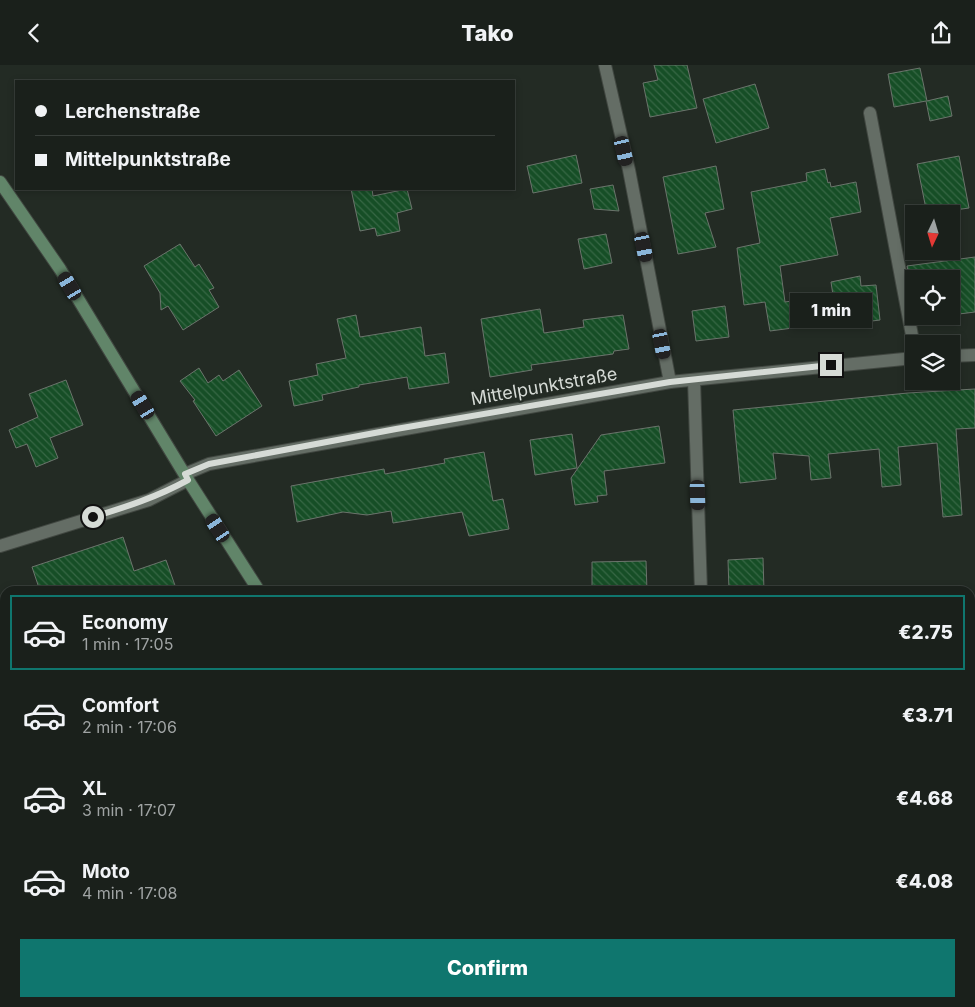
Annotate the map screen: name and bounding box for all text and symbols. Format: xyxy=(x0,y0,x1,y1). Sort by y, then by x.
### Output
icon: back xyxy=(20,19,48,47)
icon: share xyxy=(927,19,955,47)
text: Tako xyxy=(461,20,514,46)
text: Lerchenstraße xyxy=(65,100,200,123)
car xyxy=(613,135,634,167)
text: Mittelpunktstraße xyxy=(65,148,231,171)
north arrow xyxy=(905,205,960,260)
map controls xyxy=(905,205,960,390)
car xyxy=(633,231,654,263)
car xyxy=(55,269,84,303)
button: locate xyxy=(905,270,960,325)
callout: 1 min xyxy=(790,293,872,327)
text: 1 min xyxy=(811,300,851,320)
car xyxy=(651,328,672,360)
button: layers xyxy=(905,335,960,390)
route end xyxy=(820,354,842,376)
street label: Mittelpunktstraße xyxy=(469,363,619,409)
car xyxy=(128,388,157,422)
car xyxy=(689,480,706,510)
route start xyxy=(82,506,104,528)
car xyxy=(203,511,232,545)
icon: car xyxy=(22,610,67,655)
text: Economy xyxy=(82,611,168,634)
text: €2.75 xyxy=(898,621,953,644)
text: 1 min · 17:05 xyxy=(82,634,173,654)
icon: car xyxy=(22,693,67,738)
text: Comfort xyxy=(82,694,159,717)
text: €3.71 xyxy=(902,704,953,727)
text: 2 min · 17:06 xyxy=(82,717,177,737)
icon: car xyxy=(22,776,67,821)
text: XL xyxy=(82,777,107,800)
text: €4.68 xyxy=(896,787,953,810)
text: 3 min · 17:07 xyxy=(82,800,176,820)
icon: car xyxy=(22,859,67,904)
text: Moto xyxy=(82,860,130,883)
text: €4.08 xyxy=(896,870,953,893)
text: 4 min · 17:08 xyxy=(82,883,177,903)
button: Confirm xyxy=(20,939,955,997)

